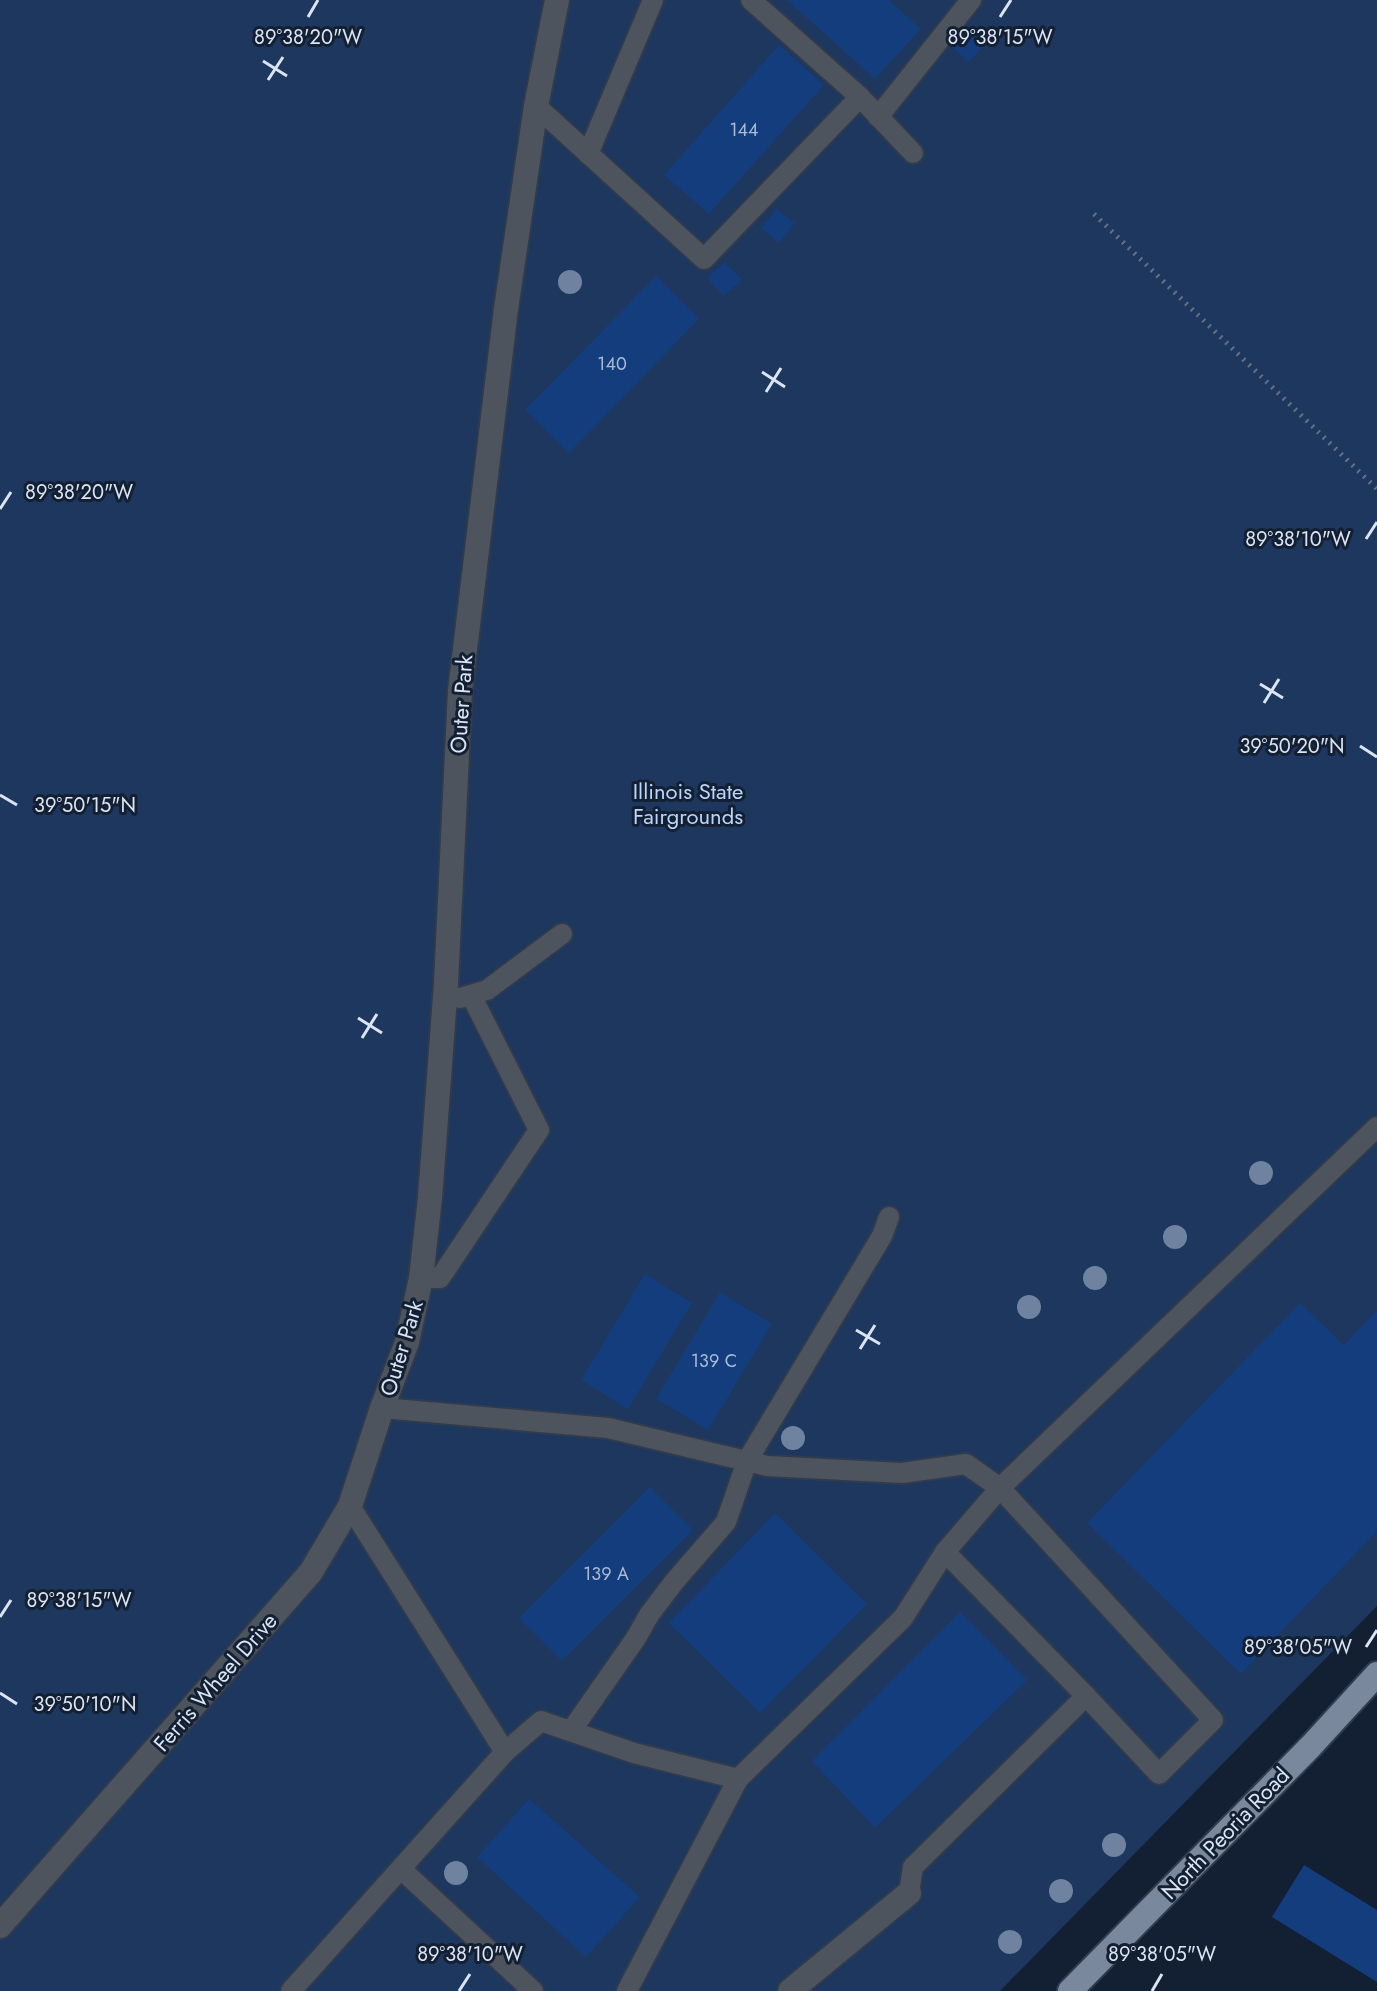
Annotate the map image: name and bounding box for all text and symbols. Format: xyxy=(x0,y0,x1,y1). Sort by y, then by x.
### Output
text: 89°38'20"W xyxy=(254,23,362,52)
text: 89°38'15"W xyxy=(948,23,1053,52)
house number: 144 xyxy=(729,117,759,143)
house number: 140 xyxy=(597,351,627,377)
text: 89°38'20"W xyxy=(25,478,133,507)
text: 89°38'10"W xyxy=(1245,525,1351,554)
street label: Outer Park xyxy=(442,653,480,754)
text: 39°50'20"N xyxy=(1239,732,1345,761)
park label: Illinois State Fairgrounds xyxy=(633,775,743,832)
text: 39°50'15"N xyxy=(34,791,136,820)
street label: Outer Park xyxy=(371,1296,431,1400)
house number: 139 C xyxy=(691,1348,737,1374)
house number: 139 A xyxy=(583,1561,629,1587)
text: 89°38'15"W xyxy=(27,1586,132,1615)
street label: Ferris Wheel Drive xyxy=(146,1606,284,1758)
text: 89°38'05"W xyxy=(1244,1633,1352,1662)
text: 39°50'10"N xyxy=(34,1690,136,1719)
street label: North Peoria Road xyxy=(1154,1760,1296,1906)
text: 89°38'10"W xyxy=(417,1940,523,1969)
text: 89°38'05"W xyxy=(1108,1940,1216,1969)

